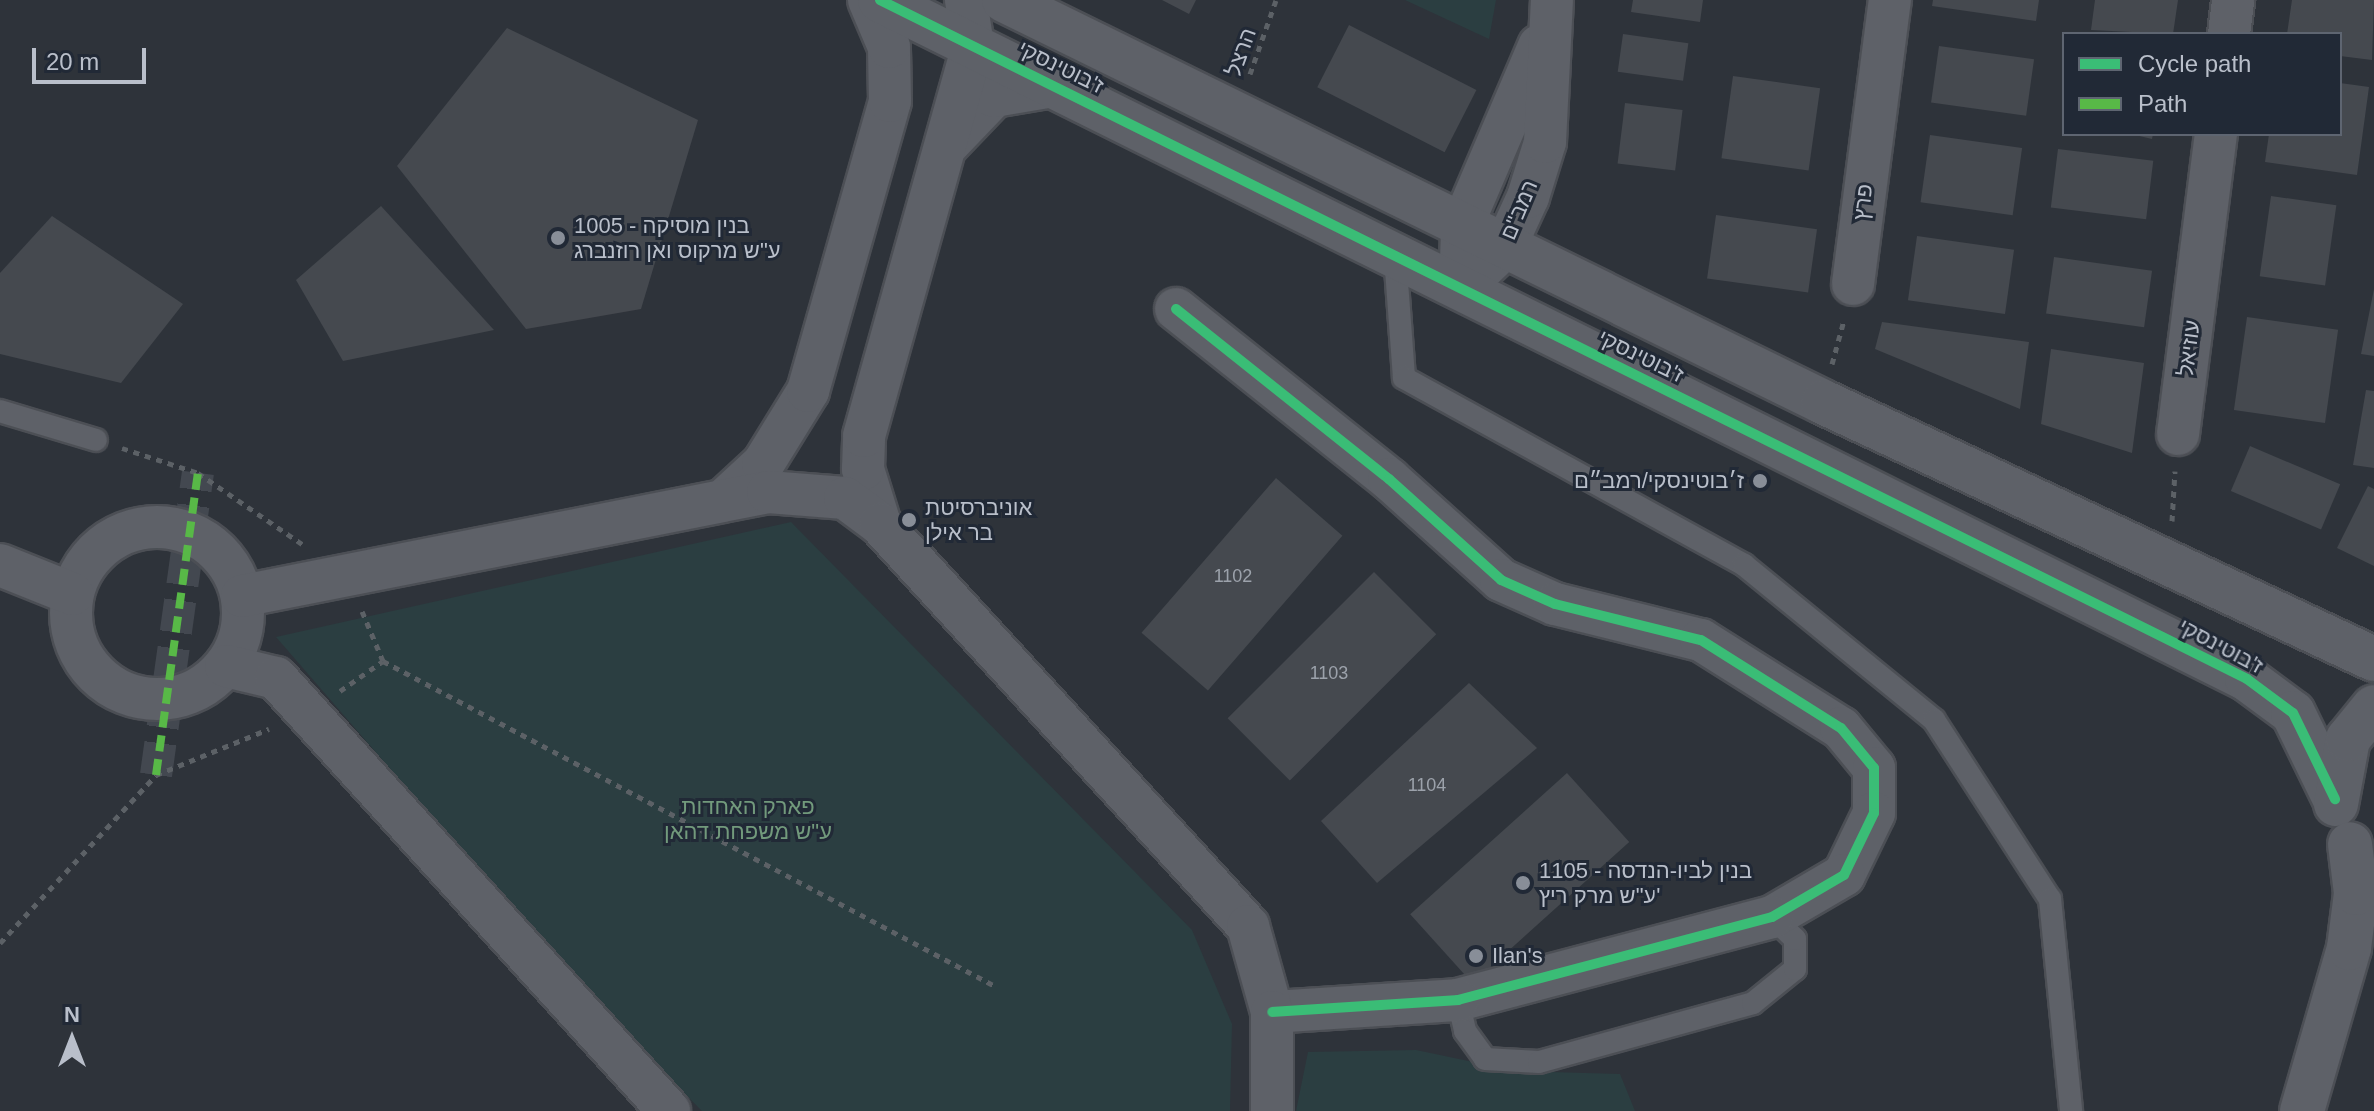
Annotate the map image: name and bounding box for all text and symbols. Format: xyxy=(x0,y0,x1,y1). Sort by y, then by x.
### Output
street label: הרצל xyxy=(1220,24,1262,80)
scale bar xyxy=(36,32,150,82)
legend xyxy=(2062,32,2342,136)
street label: ז'בוטינסקי xyxy=(1014,35,1108,99)
text: 20 m xyxy=(46,48,99,75)
text: Cycle path xyxy=(2138,50,2251,77)
text: Path xyxy=(2138,90,2187,117)
street label: רמב"ם xyxy=(1495,176,1543,244)
street label: פרץ xyxy=(1848,182,1878,222)
place label: 1005 - בנין מוסיקה ע"ש מרקוס ואן רוזנברג xyxy=(574,212,780,264)
marker: 1005 - בנין מוסיקה ע"ש מרקוס ואן רוזנברג xyxy=(549,229,567,247)
street label: עוזיאל xyxy=(2172,318,2206,378)
street label: ז'בוטינסקי xyxy=(1594,324,1688,388)
place label: ז׳בוטינסקי/רמב״ם xyxy=(1574,468,1744,494)
marker: ז׳בוטינסקי/רמב״ם xyxy=(1751,472,1769,490)
place label: אוניברסיטת בר אילן xyxy=(925,494,1032,546)
marker: אוניברסיטת בר אילן xyxy=(900,511,918,529)
house number: 1102 xyxy=(1214,565,1252,587)
street label: ז'בוטינסקי xyxy=(2174,613,2268,679)
house number: 1103 xyxy=(1310,662,1348,684)
house number: 1104 xyxy=(1408,774,1446,796)
park label: פארק האחדות ע"ש משפחת דהאן xyxy=(664,793,832,844)
place label: 1105 - בנין לביו-הנדסה ע"ש מרק ריץ' xyxy=(1539,857,1750,908)
marker: 1105 - בנין לביו-הנדסה ע"ש מרק ריץ' xyxy=(1514,874,1532,892)
place label: Ilan's xyxy=(1492,943,1543,969)
marker: Ilan's xyxy=(1467,947,1485,965)
north arrow xyxy=(32,999,112,1079)
text: N xyxy=(64,1002,80,1027)

